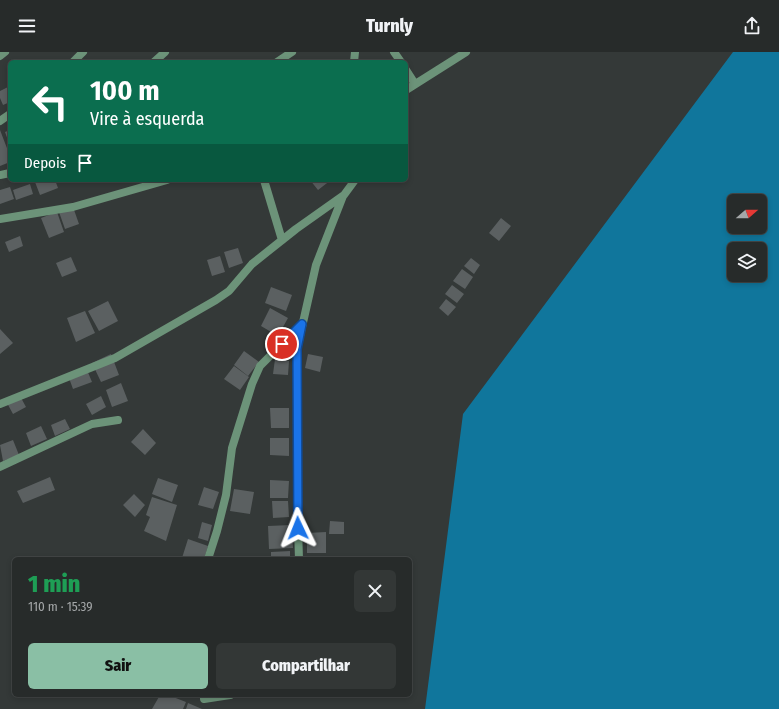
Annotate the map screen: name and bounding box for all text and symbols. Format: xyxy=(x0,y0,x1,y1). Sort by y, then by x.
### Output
icon: menu xyxy=(16,15,38,37)
text: Turnly xyxy=(366,15,413,37)
icon: share xyxy=(741,15,763,37)
text: 100 m xyxy=(90,74,160,107)
icon: left xyxy=(24,76,76,128)
text: Vire à esquerda xyxy=(90,108,204,130)
icon: arrive xyxy=(74,152,96,174)
text: Depois xyxy=(24,154,66,172)
north arrow xyxy=(727,194,767,234)
map controls xyxy=(727,194,767,282)
button: layers xyxy=(727,242,767,282)
pin xyxy=(265,327,299,361)
icon: arrive xyxy=(271,333,293,355)
position arrow xyxy=(277,507,319,549)
text: 1 min xyxy=(28,570,80,598)
button: close xyxy=(354,570,396,612)
text: 110 m · 15:39 xyxy=(28,599,93,614)
button: Sair xyxy=(28,643,208,689)
button: Compartilhar xyxy=(216,643,396,689)

